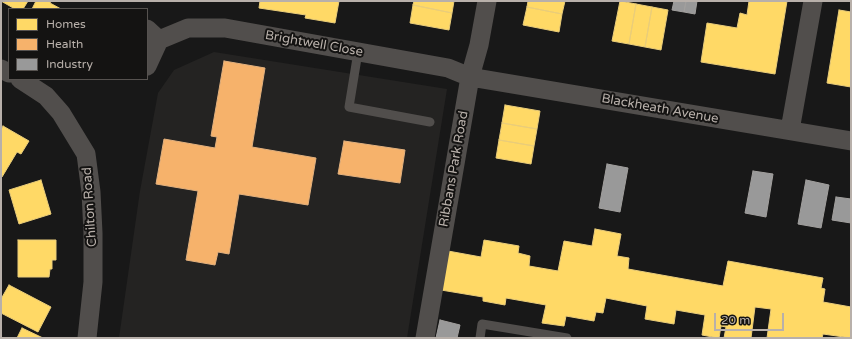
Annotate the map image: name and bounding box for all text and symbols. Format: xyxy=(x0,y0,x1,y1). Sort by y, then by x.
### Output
legend xyxy=(8,8,148,80)
text: Homes xyxy=(46,17,86,31)
street label: Brightwell Close xyxy=(264,28,364,60)
text: Health xyxy=(46,37,83,51)
text: Industry xyxy=(46,57,93,71)
street label: Blackheath Avenue xyxy=(600,91,720,127)
street label: Ribbans Park Road xyxy=(436,110,472,228)
street label: Chilton Road xyxy=(79,166,101,248)
scale bar xyxy=(716,305,786,331)
text: 20 m xyxy=(721,313,750,327)

